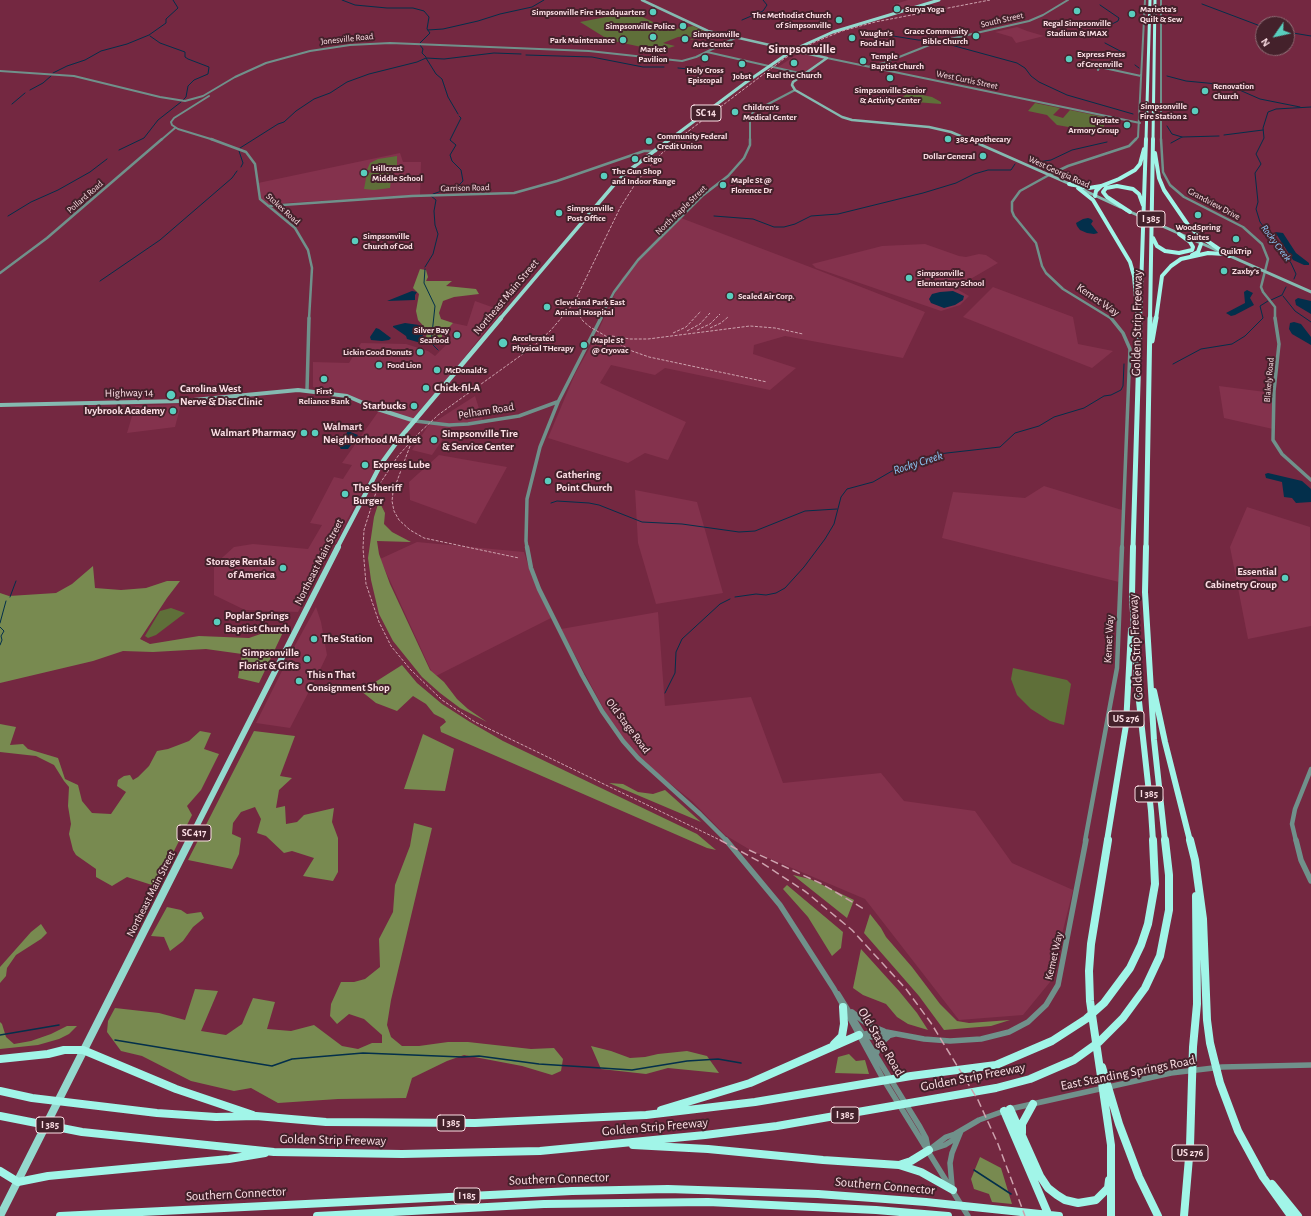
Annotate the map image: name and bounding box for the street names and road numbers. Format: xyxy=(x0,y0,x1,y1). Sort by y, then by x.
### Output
street label: South Street xyxy=(980,10,1024,30)
street label: Jonesville Road xyxy=(320,31,374,47)
street label: West Curtis Street xyxy=(935,68,999,92)
road number: SC 14 xyxy=(691,105,721,121)
street label: West Georgia Road xyxy=(1027,154,1091,190)
street label: Pollard Road xyxy=(65,178,105,216)
street label: Garrison Road xyxy=(440,182,490,194)
street label: North Maple Street xyxy=(653,183,709,237)
street label: Grandview Drive xyxy=(1186,186,1242,222)
street label: Stokes Road xyxy=(264,191,302,227)
road number: I 385 xyxy=(1137,211,1165,227)
street label: Northeast Main Street xyxy=(471,257,541,337)
street label: Golden Strip Freeway xyxy=(1128,270,1146,376)
street label: Kemet Way xyxy=(1074,281,1122,319)
street label: Blakely Road xyxy=(1262,357,1276,403)
street label: Highway 14 xyxy=(104,386,154,400)
street label: Pelham Road xyxy=(457,400,515,422)
street label: Northeast Main Street xyxy=(292,517,346,607)
street label: Golden Strip Freeway xyxy=(1125,593,1147,701)
street label: Kemet Way xyxy=(1101,614,1117,664)
street label: Old Stage Road xyxy=(603,696,653,756)
road number: US 276 xyxy=(1108,711,1144,727)
road number: I 385 xyxy=(1135,786,1163,802)
road number: SC 417 xyxy=(177,825,211,841)
street label: Northeast Main Street xyxy=(124,849,178,939)
street label: Kemet Way xyxy=(1042,931,1066,981)
street label: Old Stage Road xyxy=(854,1005,908,1079)
street label: East Standing Springs Road xyxy=(1059,1052,1197,1094)
street label: Golden Strip Freeway xyxy=(919,1059,1027,1095)
road number: I 385 xyxy=(831,1107,859,1123)
road number: I 385 xyxy=(437,1115,465,1131)
street label: Golden Strip Freeway xyxy=(601,1115,709,1139)
road number: I 385 xyxy=(36,1117,64,1133)
street label: Golden Strip Freeway xyxy=(280,1131,386,1149)
road number: US 276 xyxy=(1172,1145,1208,1161)
street label: Southern Connector xyxy=(509,1169,609,1189)
street label: Southern Connector xyxy=(834,1174,936,1198)
street label: Southern Connector xyxy=(186,1184,286,1204)
road number: I 185 xyxy=(454,1188,480,1204)

